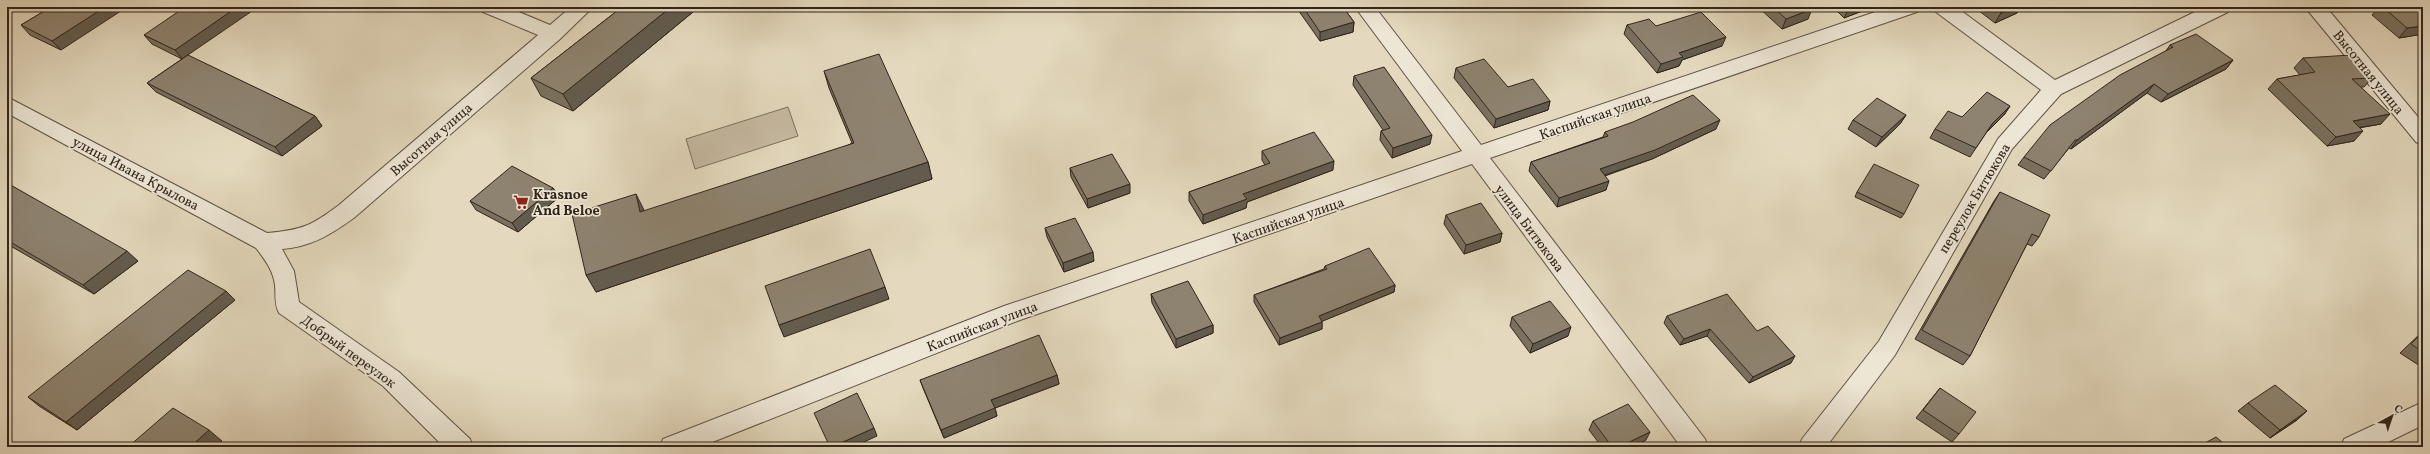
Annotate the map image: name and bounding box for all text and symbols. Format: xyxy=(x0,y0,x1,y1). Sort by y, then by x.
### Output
street label: Высотная улица xyxy=(2328,27,2408,119)
street label: Каспийская улица xyxy=(1537,89,1654,145)
street label: Высотная улица xyxy=(387,99,477,181)
street label: улица Ивана Крылова xyxy=(68,133,202,216)
street label: переулок Битюкова xyxy=(1935,140,2016,257)
street label: улица Битюкова xyxy=(1490,181,1568,277)
place label: Krasnoe And Beloe xyxy=(533,186,600,221)
supermarket icon: Krasnoe And Beloe xyxy=(512,193,530,211)
street label: Каспийская улица xyxy=(1230,193,1347,249)
street label: Каспийская улица xyxy=(924,298,1041,357)
street label: Добрый переулок xyxy=(297,311,400,393)
north arrow xyxy=(2372,396,2412,436)
text: С xyxy=(2390,401,2405,418)

